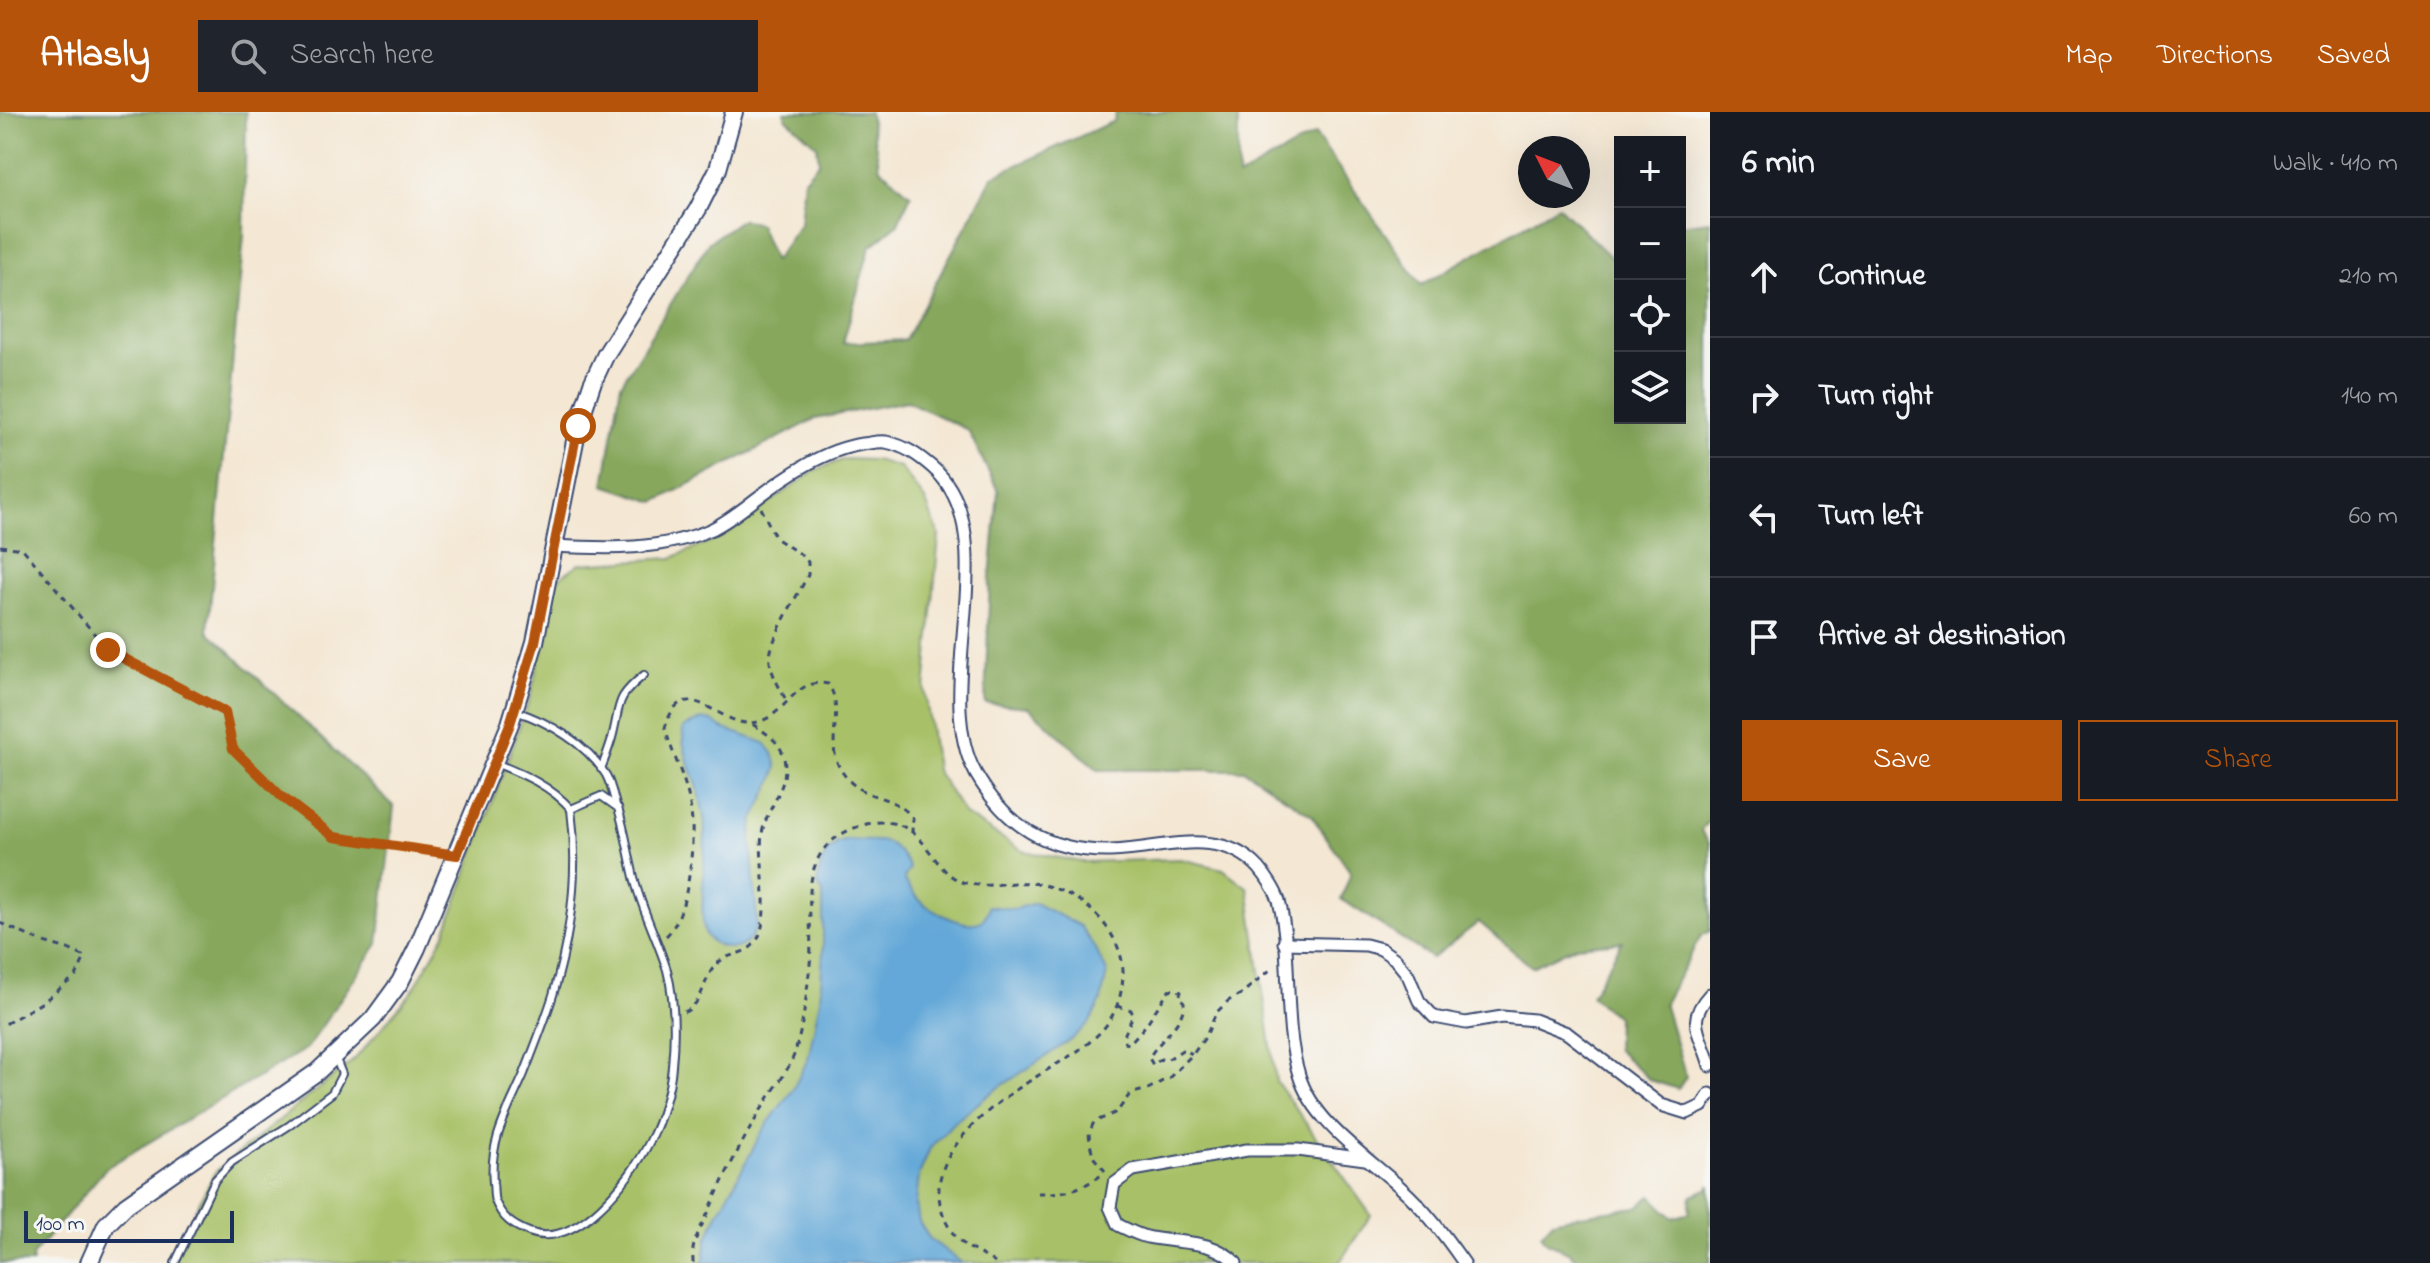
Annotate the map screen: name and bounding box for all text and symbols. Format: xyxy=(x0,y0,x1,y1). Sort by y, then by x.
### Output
search box xyxy=(198,20,758,92)
text: Atlasly xyxy=(40,28,150,84)
icon: search xyxy=(226,34,270,78)
text: Search here xyxy=(290,34,434,78)
text: Map xyxy=(2065,36,2113,77)
text: Directions xyxy=(2157,36,2273,77)
text: Saved xyxy=(2317,36,2390,77)
north arrow xyxy=(1518,136,1590,208)
map controls xyxy=(1614,136,1686,424)
button: + xyxy=(1614,136,1686,208)
text: 6 min xyxy=(1742,139,1815,189)
text: Walk · 410 m xyxy=(2273,145,2398,183)
button: − xyxy=(1614,208,1686,280)
icon: ahead xyxy=(1742,255,1786,299)
text: Continue xyxy=(1818,255,1926,299)
text: 210 m xyxy=(2339,258,2398,296)
button: locate xyxy=(1614,280,1686,352)
button: layers xyxy=(1614,352,1686,424)
icon: right xyxy=(1742,375,1786,419)
text: Turn right xyxy=(1818,375,1933,419)
text: 140 m xyxy=(2341,378,2398,416)
route start xyxy=(560,408,596,444)
icon: left xyxy=(1742,495,1786,539)
text: Turn left xyxy=(1818,495,1923,539)
text: 60 m xyxy=(2349,498,2398,536)
icon: arrive xyxy=(1742,615,1786,659)
text: Arrive at destination xyxy=(1818,615,2066,659)
route end xyxy=(90,632,126,668)
button: Save xyxy=(1742,720,2062,801)
button: Share xyxy=(2078,720,2398,801)
scale bar xyxy=(24,1207,234,1243)
text: 100 m xyxy=(36,1209,85,1241)

